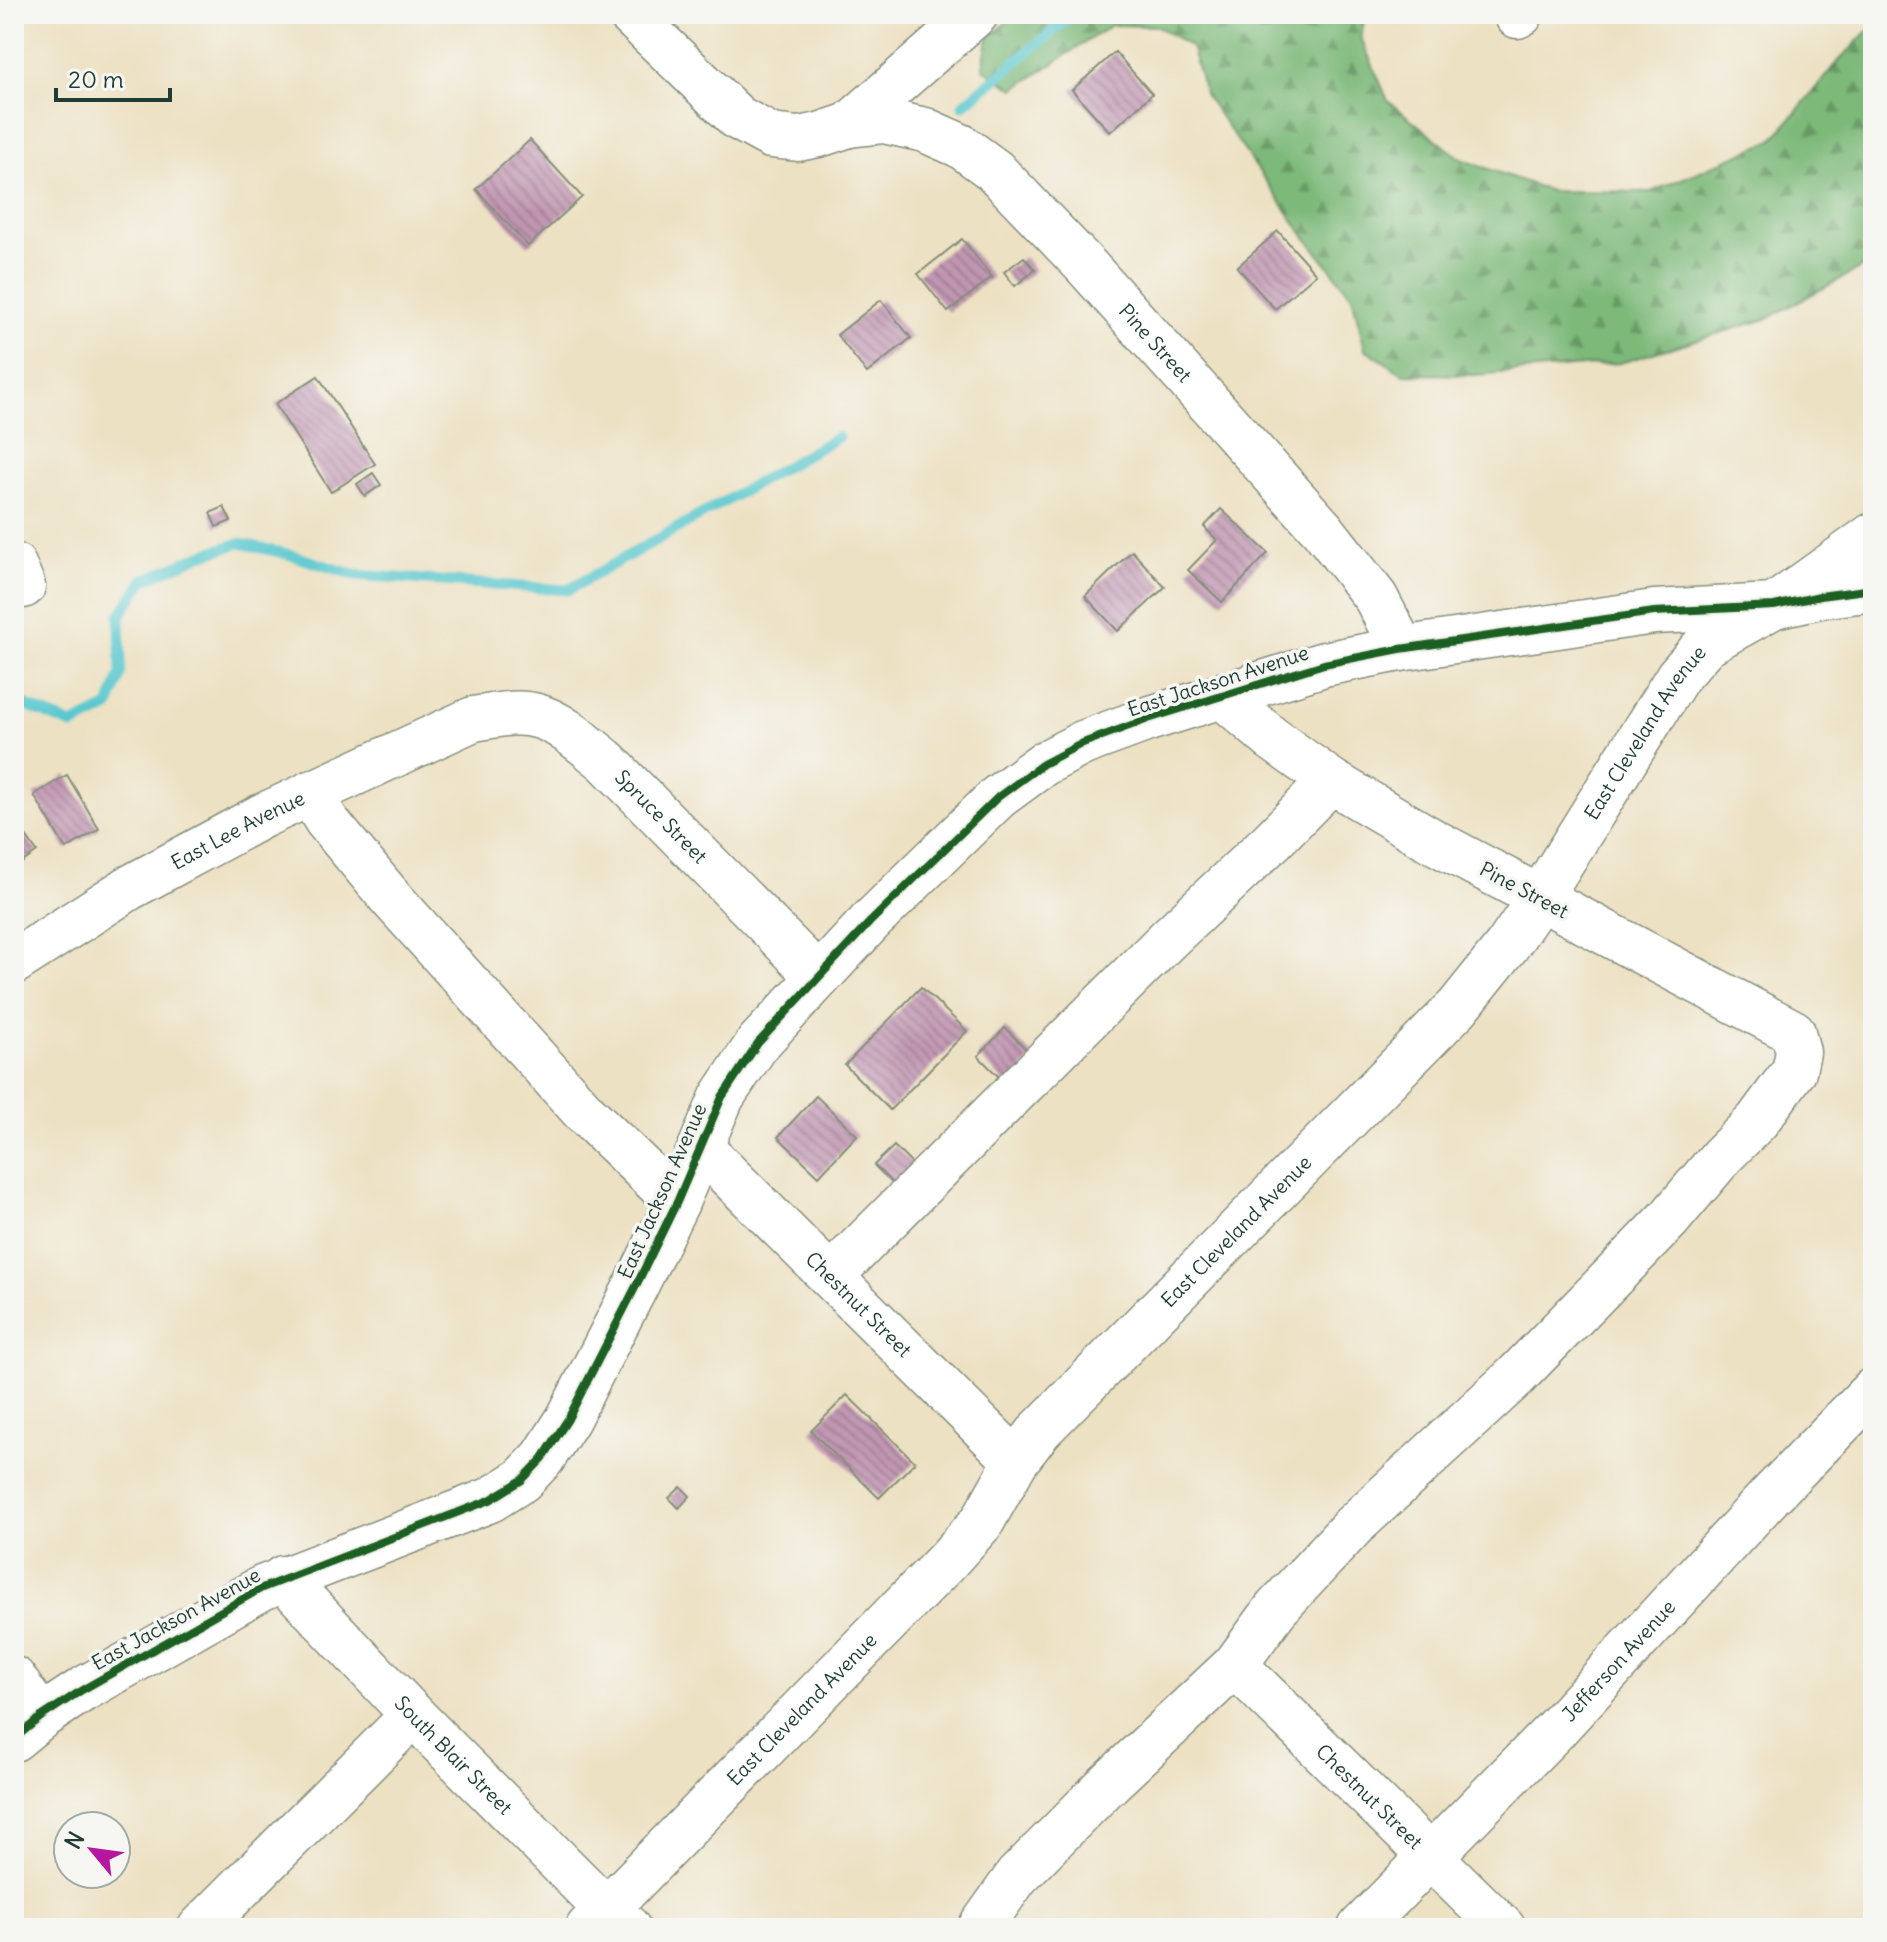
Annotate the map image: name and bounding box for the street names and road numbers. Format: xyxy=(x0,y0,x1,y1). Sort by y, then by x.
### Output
street label: Pine Street xyxy=(1114,298,1197,387)
street label: East Jackson Avenue xyxy=(1124,639,1312,722)
street label: East Cleveland Avenue xyxy=(1579,640,1711,824)
street label: Spruce Street xyxy=(610,764,713,868)
street label: East Lee Avenue xyxy=(166,785,308,875)
street label: Pine Street xyxy=(1476,856,1573,923)
street label: East Jackson Avenue xyxy=(612,1099,711,1282)
street label: East Cleveland Avenue xyxy=(1155,1150,1316,1312)
street label: Chestnut Street xyxy=(801,1246,917,1362)
street label: East Jackson Avenue xyxy=(87,1562,264,1675)
street label: Jefferson Avenue xyxy=(1556,1594,1680,1726)
street label: East Cleveland Avenue xyxy=(722,1627,882,1790)
street label: South Blair Street xyxy=(390,1691,518,1820)
street label: Chestnut Street xyxy=(1311,1739,1428,1854)

